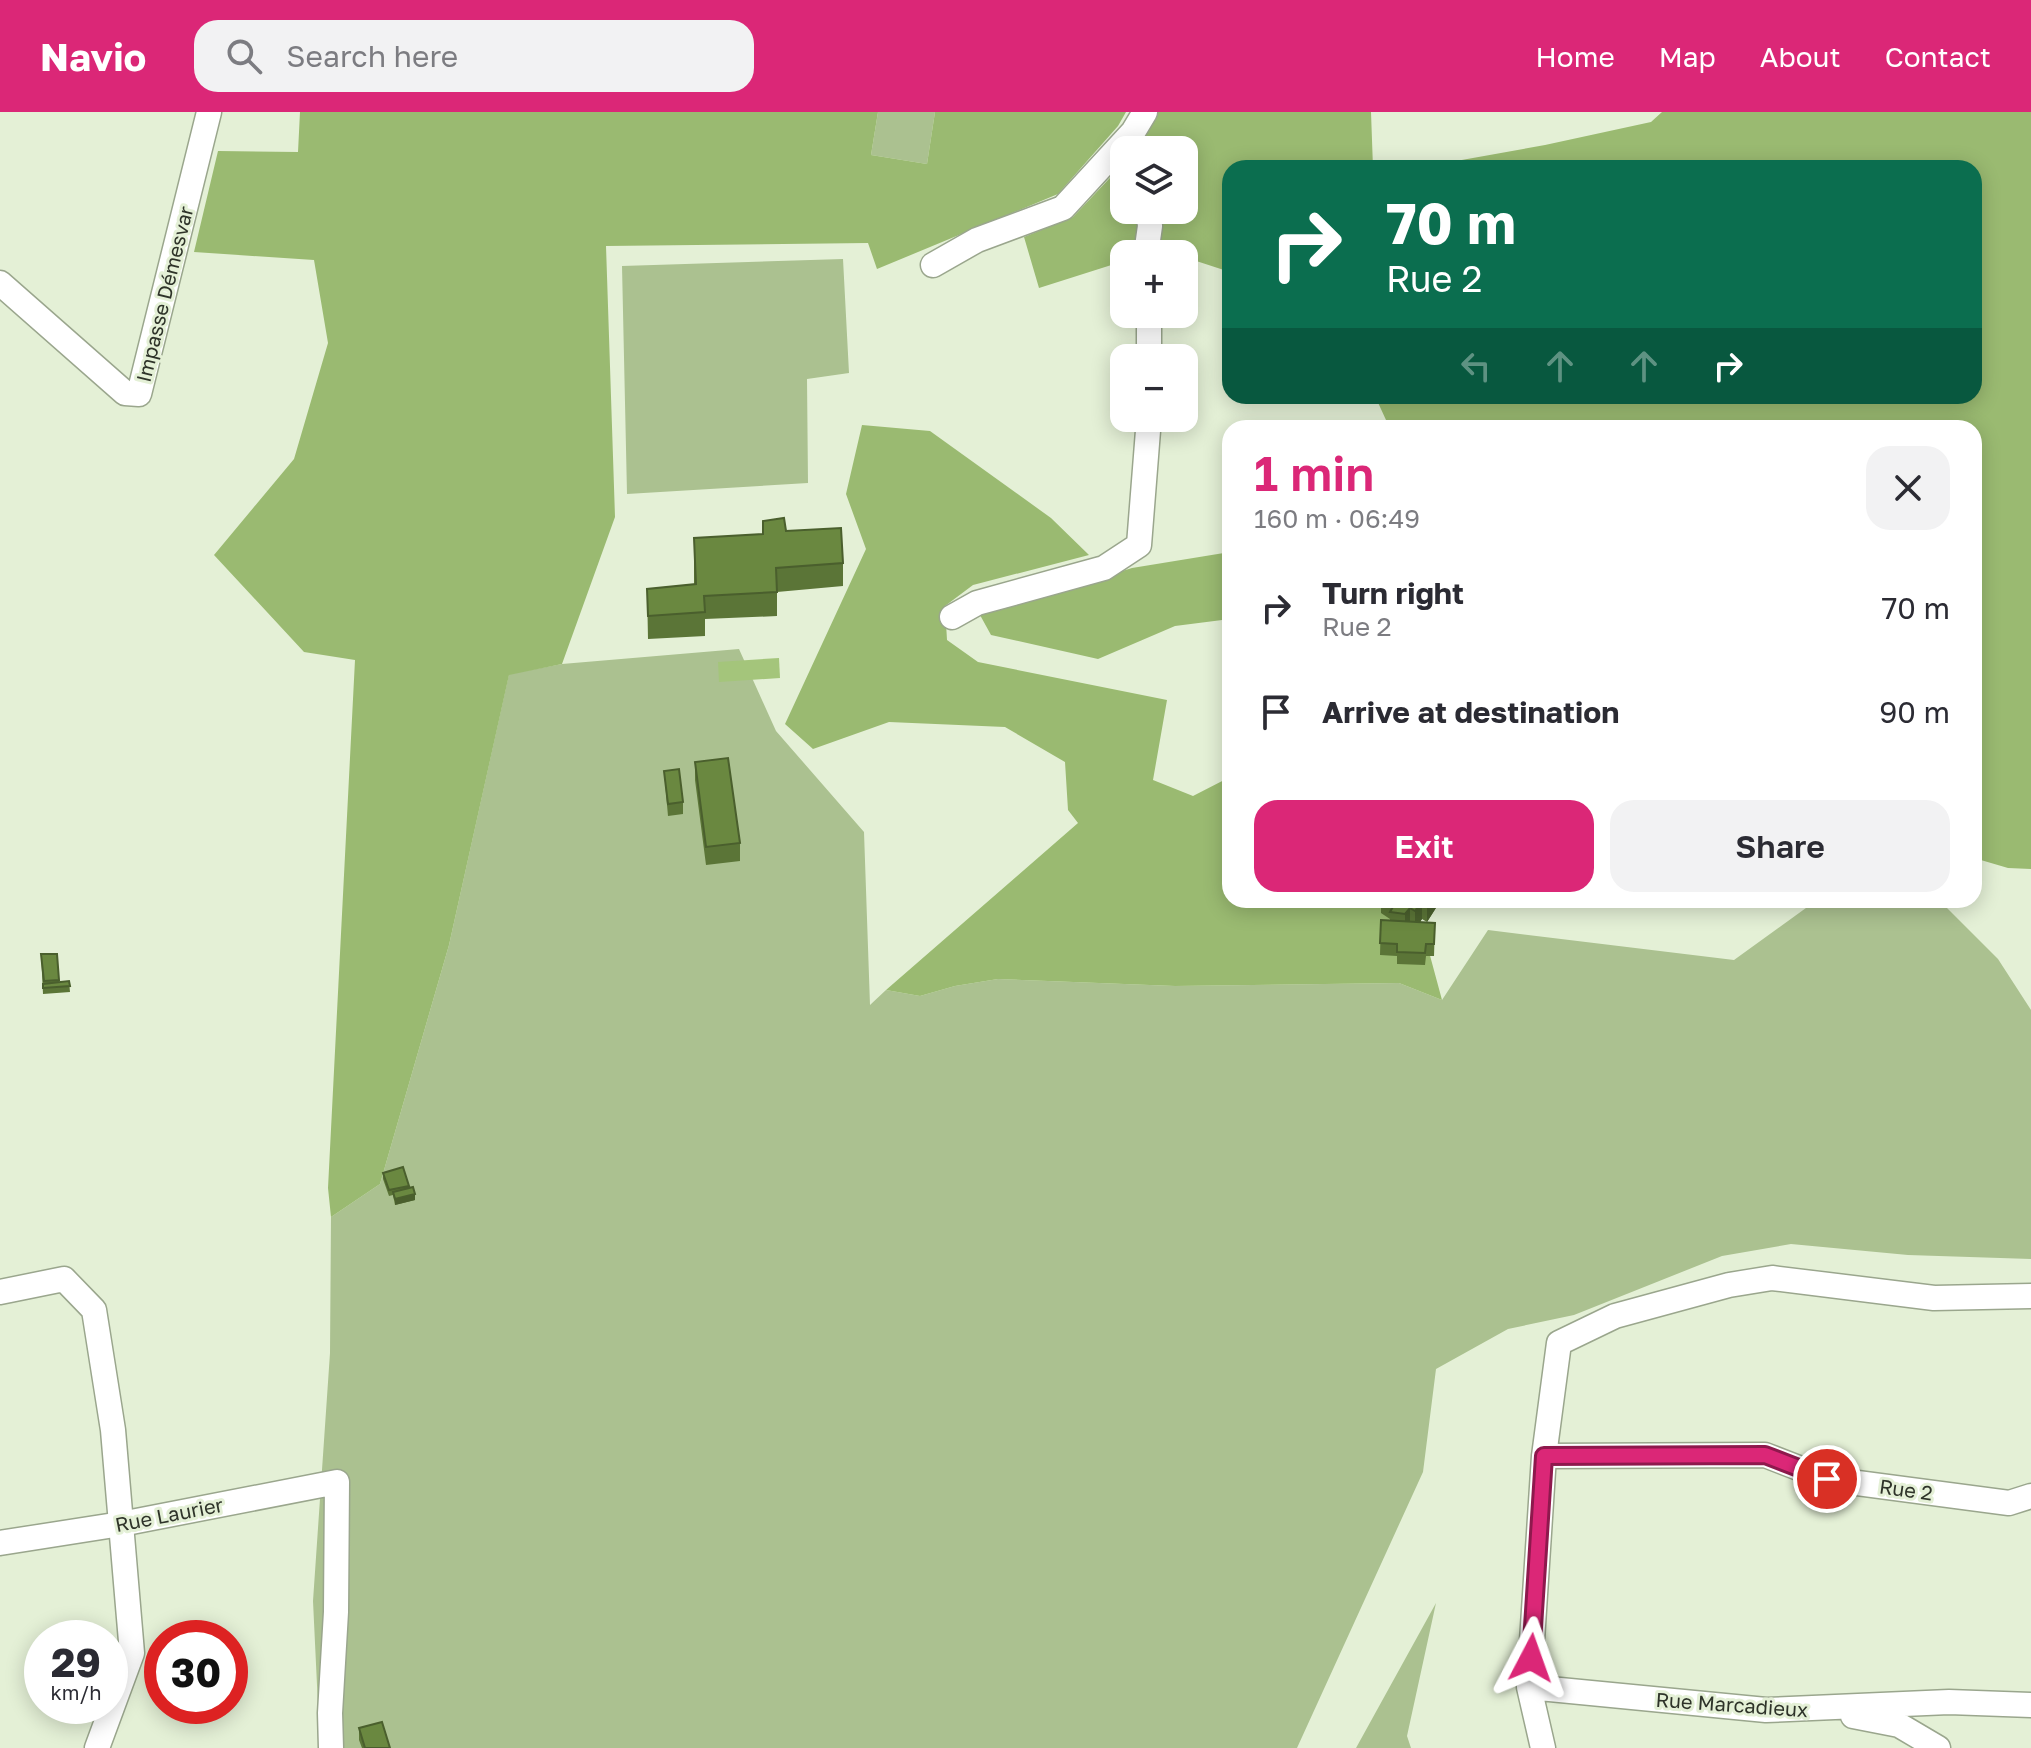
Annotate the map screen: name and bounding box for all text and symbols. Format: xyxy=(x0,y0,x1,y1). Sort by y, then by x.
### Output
search box xyxy=(194,20,754,92)
text: Navio xyxy=(40,34,146,79)
icon: search xyxy=(222,34,266,78)
text: Search here xyxy=(286,38,458,74)
text: Home xyxy=(1536,40,1615,73)
text: Map xyxy=(1659,40,1716,73)
text: About xyxy=(1760,40,1841,73)
text: Contact xyxy=(1885,40,1991,73)
map controls xyxy=(1110,136,1198,432)
button: layers xyxy=(1110,136,1198,224)
text: 70 m xyxy=(1386,189,1516,256)
icon: right xyxy=(1254,192,1358,296)
street label: Impasse Démesvar xyxy=(131,203,198,385)
button: + xyxy=(1110,240,1198,328)
text: Rue 2 xyxy=(1386,257,1482,300)
button: − xyxy=(1110,344,1198,432)
icon: left xyxy=(1454,344,1498,388)
icon: ahead xyxy=(1538,344,1582,388)
icon: ahead xyxy=(1622,344,1666,388)
icon: right xyxy=(1706,344,1750,388)
text: 1 min xyxy=(1254,444,1374,502)
button: close xyxy=(1866,446,1950,530)
text: 160 m · 06:49 xyxy=(1254,503,1420,534)
text: Turn right xyxy=(1322,575,1464,611)
icon: right xyxy=(1254,586,1298,630)
text: 70 m xyxy=(1881,590,1950,626)
text: Rue 2 xyxy=(1322,611,1392,642)
icon: arrive xyxy=(1254,690,1298,734)
text: Arrive at destination xyxy=(1322,694,1619,730)
text: 90 m xyxy=(1879,694,1950,730)
button: Exit xyxy=(1254,800,1594,892)
button: Share xyxy=(1610,800,1950,892)
pin xyxy=(1793,1445,1861,1513)
icon: arrive xyxy=(1805,1457,1849,1501)
street label: Rue 2 xyxy=(1878,1473,1934,1505)
street label: Rue Laurier xyxy=(113,1492,225,1536)
position arrow xyxy=(1489,1616,1573,1700)
speed limit sign: 30 xyxy=(144,1620,248,1724)
text: 29 xyxy=(51,1638,101,1686)
text: km/h xyxy=(51,1680,101,1704)
street label: Rue Marcadieux xyxy=(1655,1687,1809,1721)

